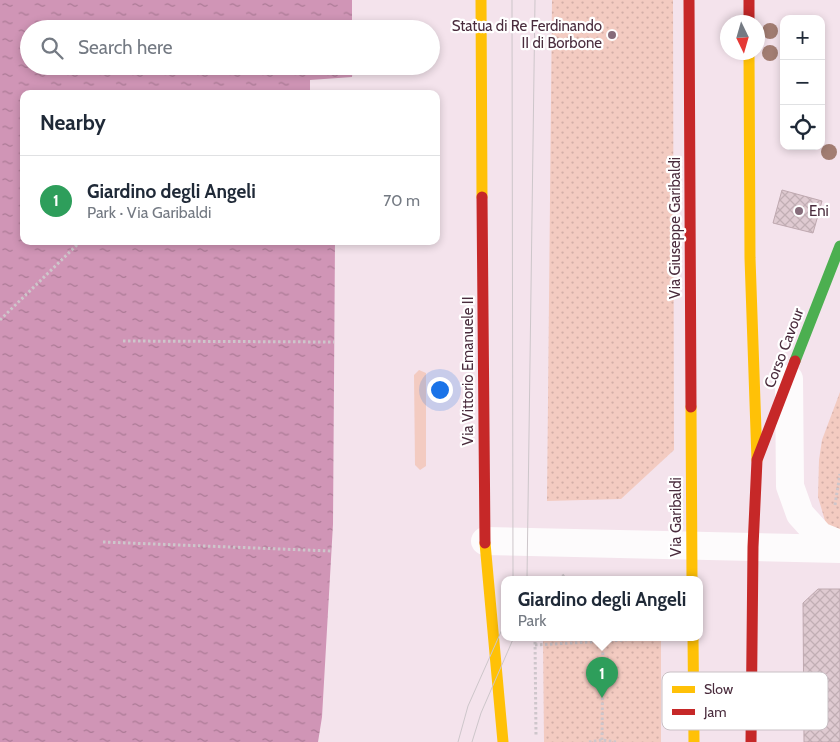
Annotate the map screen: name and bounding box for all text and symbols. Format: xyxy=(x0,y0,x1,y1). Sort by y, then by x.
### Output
north arrow xyxy=(720,15,765,60)
map controls xyxy=(780,15,825,150)
button: + xyxy=(780,15,825,60)
place label: Statua di Re Ferdinando II di Borbone xyxy=(452,17,602,52)
search box xyxy=(20,20,440,75)
marker: Statua di Re Ferdinando II di Borbone xyxy=(606,29,618,41)
icon: search xyxy=(38,34,66,62)
text: Search here xyxy=(78,36,172,59)
button: − xyxy=(780,60,825,105)
button: locate xyxy=(780,105,825,150)
text: Nearby xyxy=(40,110,106,135)
street label: Via Giuseppe Garibaldi xyxy=(666,157,684,299)
text: Giardino degli Angeli xyxy=(87,180,256,203)
text: 1 xyxy=(53,191,59,210)
text: 70 m xyxy=(383,191,420,210)
place label: Eni xyxy=(809,202,829,220)
text: Park · Via Garibaldi xyxy=(87,203,211,222)
marker: Eni xyxy=(793,205,805,217)
street label: Via Vittorio Emanuele II xyxy=(459,296,477,446)
street label: Corso Cavour xyxy=(761,305,808,390)
your location xyxy=(427,377,453,403)
street label: Via Garibaldi xyxy=(667,477,685,557)
popup xyxy=(501,576,703,641)
text: Giardino degli Angeli xyxy=(518,588,686,611)
text: Park xyxy=(518,611,546,630)
pin: 1 xyxy=(586,657,618,698)
legend xyxy=(662,672,828,730)
text: Slow xyxy=(704,680,733,698)
text: Jam xyxy=(703,703,726,721)

